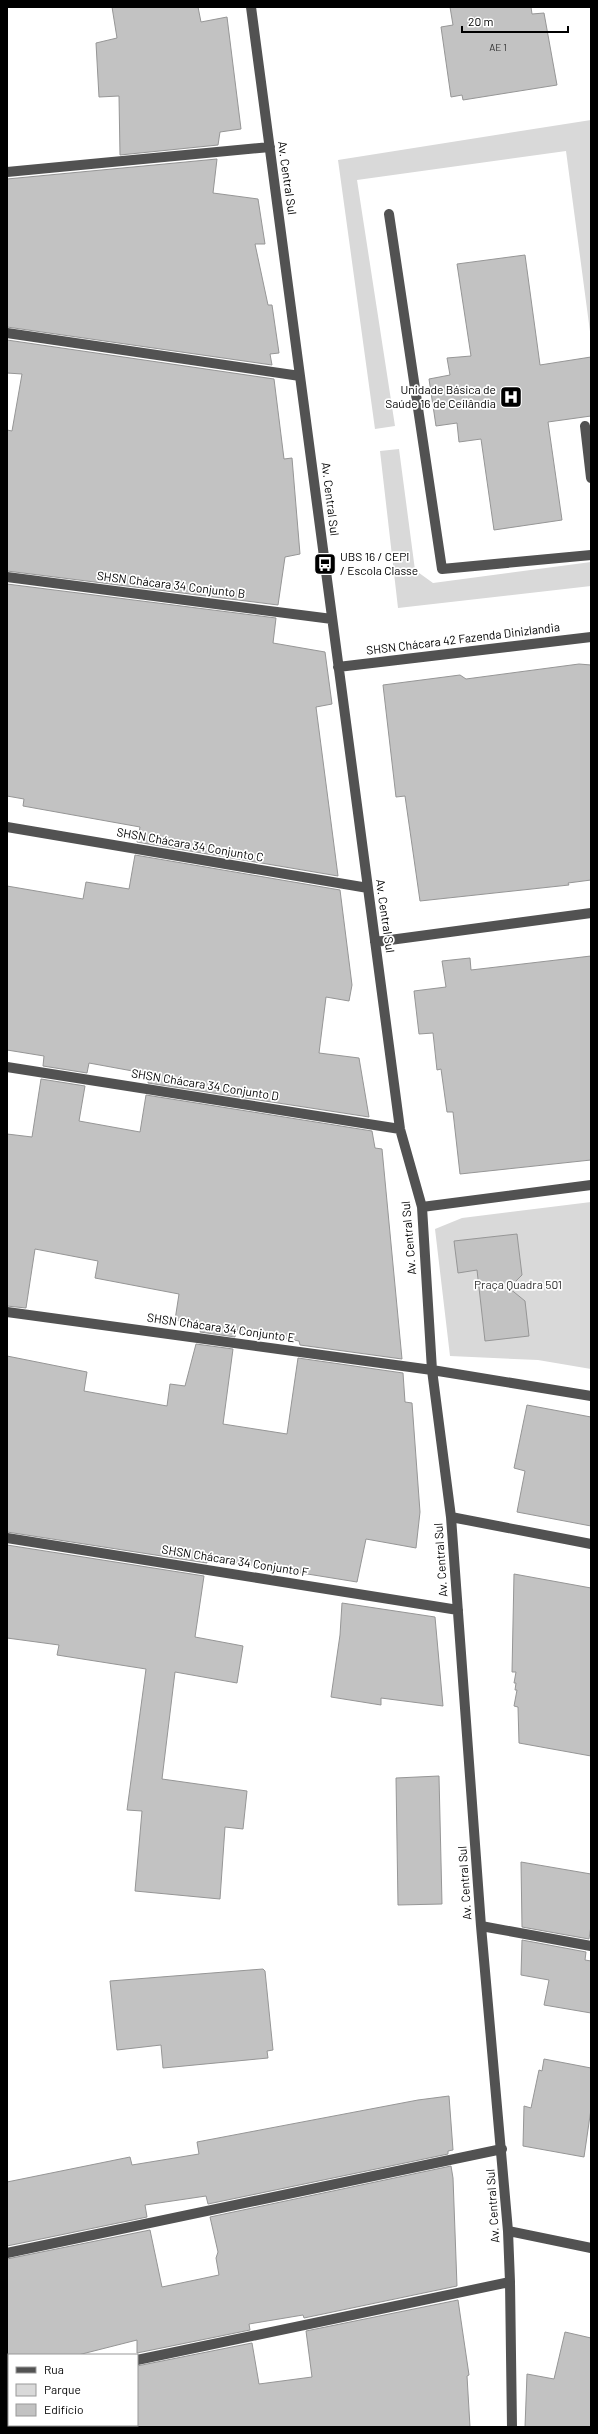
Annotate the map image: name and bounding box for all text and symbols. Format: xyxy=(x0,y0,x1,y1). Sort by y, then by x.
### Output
scale bar xyxy=(462,8,568,34)
text: 20 m xyxy=(468,14,494,28)
house number: AE 1 xyxy=(489,41,507,53)
street label: Av. Central Sul xyxy=(276,140,300,216)
place label: Unidade Básica de Saúde 16 de Ceilândia xyxy=(385,382,496,410)
hospital icon: Unidade Básica de Saúde 16 de Ceilândia xyxy=(498,384,524,410)
street label: Av. Central Sul xyxy=(320,461,342,537)
place label: UBS 16 / CEPI / Escola Classe xyxy=(340,549,418,577)
bus stop icon: UBS 16 / CEPI / Escola Classe xyxy=(312,551,338,577)
street label: SHSN Chácara 34 Conjunto B xyxy=(96,568,246,600)
street label: SHSN Chácara 42 Fazenda Dinizlandia xyxy=(365,619,561,657)
street label: SHSN Chácara 34 Conjunto C xyxy=(116,824,265,864)
street label: Av. Central Sul xyxy=(374,878,398,954)
street label: SHSN Chácara 34 Conjunto D xyxy=(130,1065,280,1103)
street label: Av. Central Sul xyxy=(398,1201,418,1276)
park label: Praça Quadra 501 xyxy=(474,1277,562,1291)
street label: SHSN Chácara 34 Conjunto E xyxy=(146,1310,296,1344)
street label: Av. Central Sul xyxy=(430,1523,450,1598)
street label: SHSN Chácara 34 Conjunto F xyxy=(161,1541,310,1579)
street label: Av. Central Sul xyxy=(454,1846,474,1921)
street label: Av. Central Sul xyxy=(482,2169,502,2244)
legend xyxy=(8,2354,138,2426)
text: Rua xyxy=(44,2362,64,2376)
text: Parque xyxy=(44,2382,81,2396)
text: Edifício xyxy=(44,2402,84,2416)

